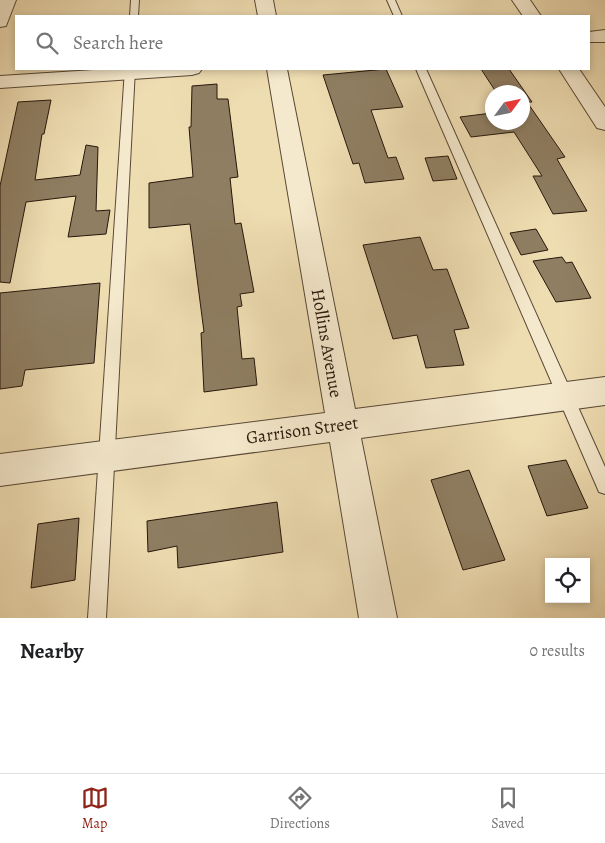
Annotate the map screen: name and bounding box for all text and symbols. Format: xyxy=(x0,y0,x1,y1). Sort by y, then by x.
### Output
search box xyxy=(15,15,590,70)
icon: search xyxy=(33,29,61,57)
text: Search here xyxy=(73,30,163,56)
north arrow xyxy=(485,85,530,130)
street label: Hollins Avenue xyxy=(306,287,348,399)
street label: Garrison Street xyxy=(244,410,360,450)
map controls xyxy=(545,558,590,603)
button: locate xyxy=(545,558,590,603)
text: Nearby xyxy=(20,637,83,665)
text: 0 results xyxy=(529,640,585,662)
tab: Map xyxy=(81,784,109,833)
tab: Directions xyxy=(270,784,330,833)
tab: Saved xyxy=(491,784,524,833)

